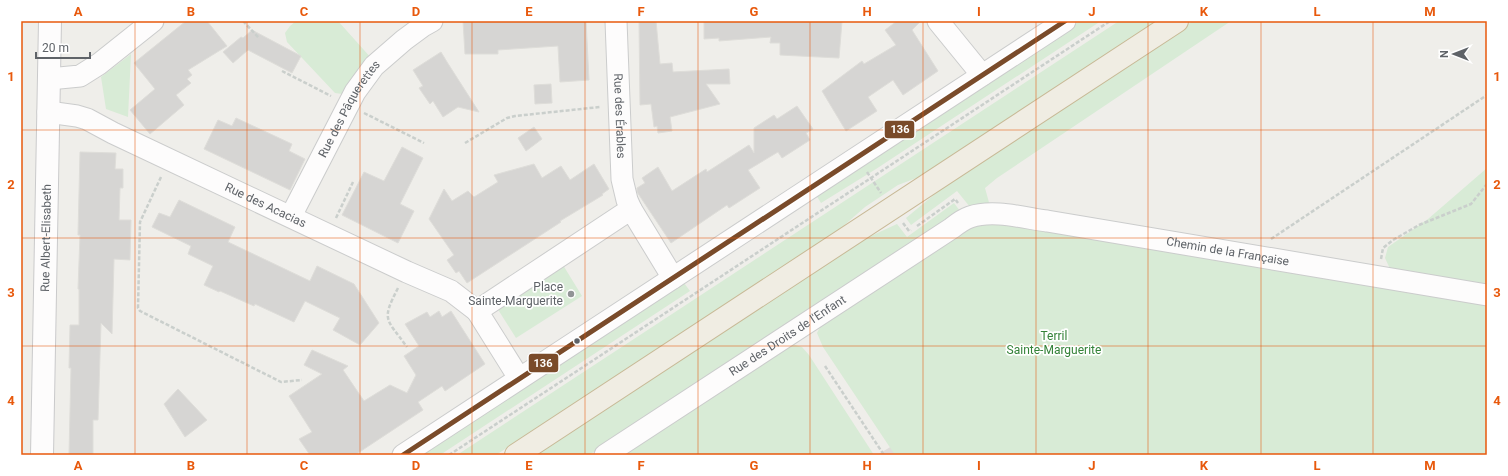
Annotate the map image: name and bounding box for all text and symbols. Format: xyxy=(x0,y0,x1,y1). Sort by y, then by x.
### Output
text: A xyxy=(74,4,83,19)
text: B xyxy=(187,4,195,19)
text: C xyxy=(300,4,309,19)
text: D xyxy=(412,4,420,19)
text: E xyxy=(525,4,533,19)
text: F xyxy=(637,4,645,19)
text: G xyxy=(750,4,759,19)
text: H xyxy=(862,4,872,19)
text: I xyxy=(977,4,981,19)
text: J xyxy=(1088,4,1096,19)
text: K xyxy=(1200,4,1209,19)
text: L xyxy=(1313,4,1321,19)
text: M xyxy=(1424,4,1436,19)
scale bar xyxy=(36,34,90,60)
north arrow xyxy=(1434,34,1474,74)
text: 20 m xyxy=(42,41,69,55)
text: N xyxy=(1438,50,1451,58)
street label: Rue des Pâquerettes xyxy=(315,57,383,160)
text: 1 xyxy=(7,69,15,84)
text: 1 xyxy=(1493,69,1501,84)
street label: Rue des Érables xyxy=(611,73,628,159)
line badge: 136 xyxy=(884,120,915,139)
text: 136 xyxy=(891,123,909,136)
text: 2 xyxy=(7,177,15,192)
text: 2 xyxy=(1493,177,1501,192)
street label: Rue des Acacias xyxy=(223,180,308,230)
street label: Rue Albert-Elisabeth xyxy=(38,184,54,292)
street label: Chemin de la Française xyxy=(1165,234,1290,269)
place label: Place Sainte-Marguerite xyxy=(468,280,563,308)
text: 3 xyxy=(7,285,15,300)
text: 3 xyxy=(1493,285,1501,300)
marker: Place Sainte-Marguerite xyxy=(566,289,576,299)
street label: Rue des Droits de l'Enfant xyxy=(727,292,848,379)
park label: Terril Sainte-Marguerite xyxy=(1007,329,1101,357)
unlabelled marker xyxy=(572,336,582,346)
line badge: 136 xyxy=(528,353,559,373)
text: 136 xyxy=(534,357,552,370)
text: 4 xyxy=(7,393,15,408)
text: 4 xyxy=(1493,393,1501,408)
text: A xyxy=(74,458,83,473)
text: B xyxy=(187,458,195,473)
text: C xyxy=(300,458,309,473)
text: D xyxy=(412,458,420,473)
text: E xyxy=(525,458,533,473)
text: F xyxy=(637,458,645,473)
text: G xyxy=(750,458,759,473)
text: H xyxy=(862,458,872,473)
text: I xyxy=(977,458,981,473)
text: J xyxy=(1088,458,1096,473)
text: K xyxy=(1200,458,1209,473)
text: L xyxy=(1313,458,1321,473)
text: M xyxy=(1424,458,1436,473)

